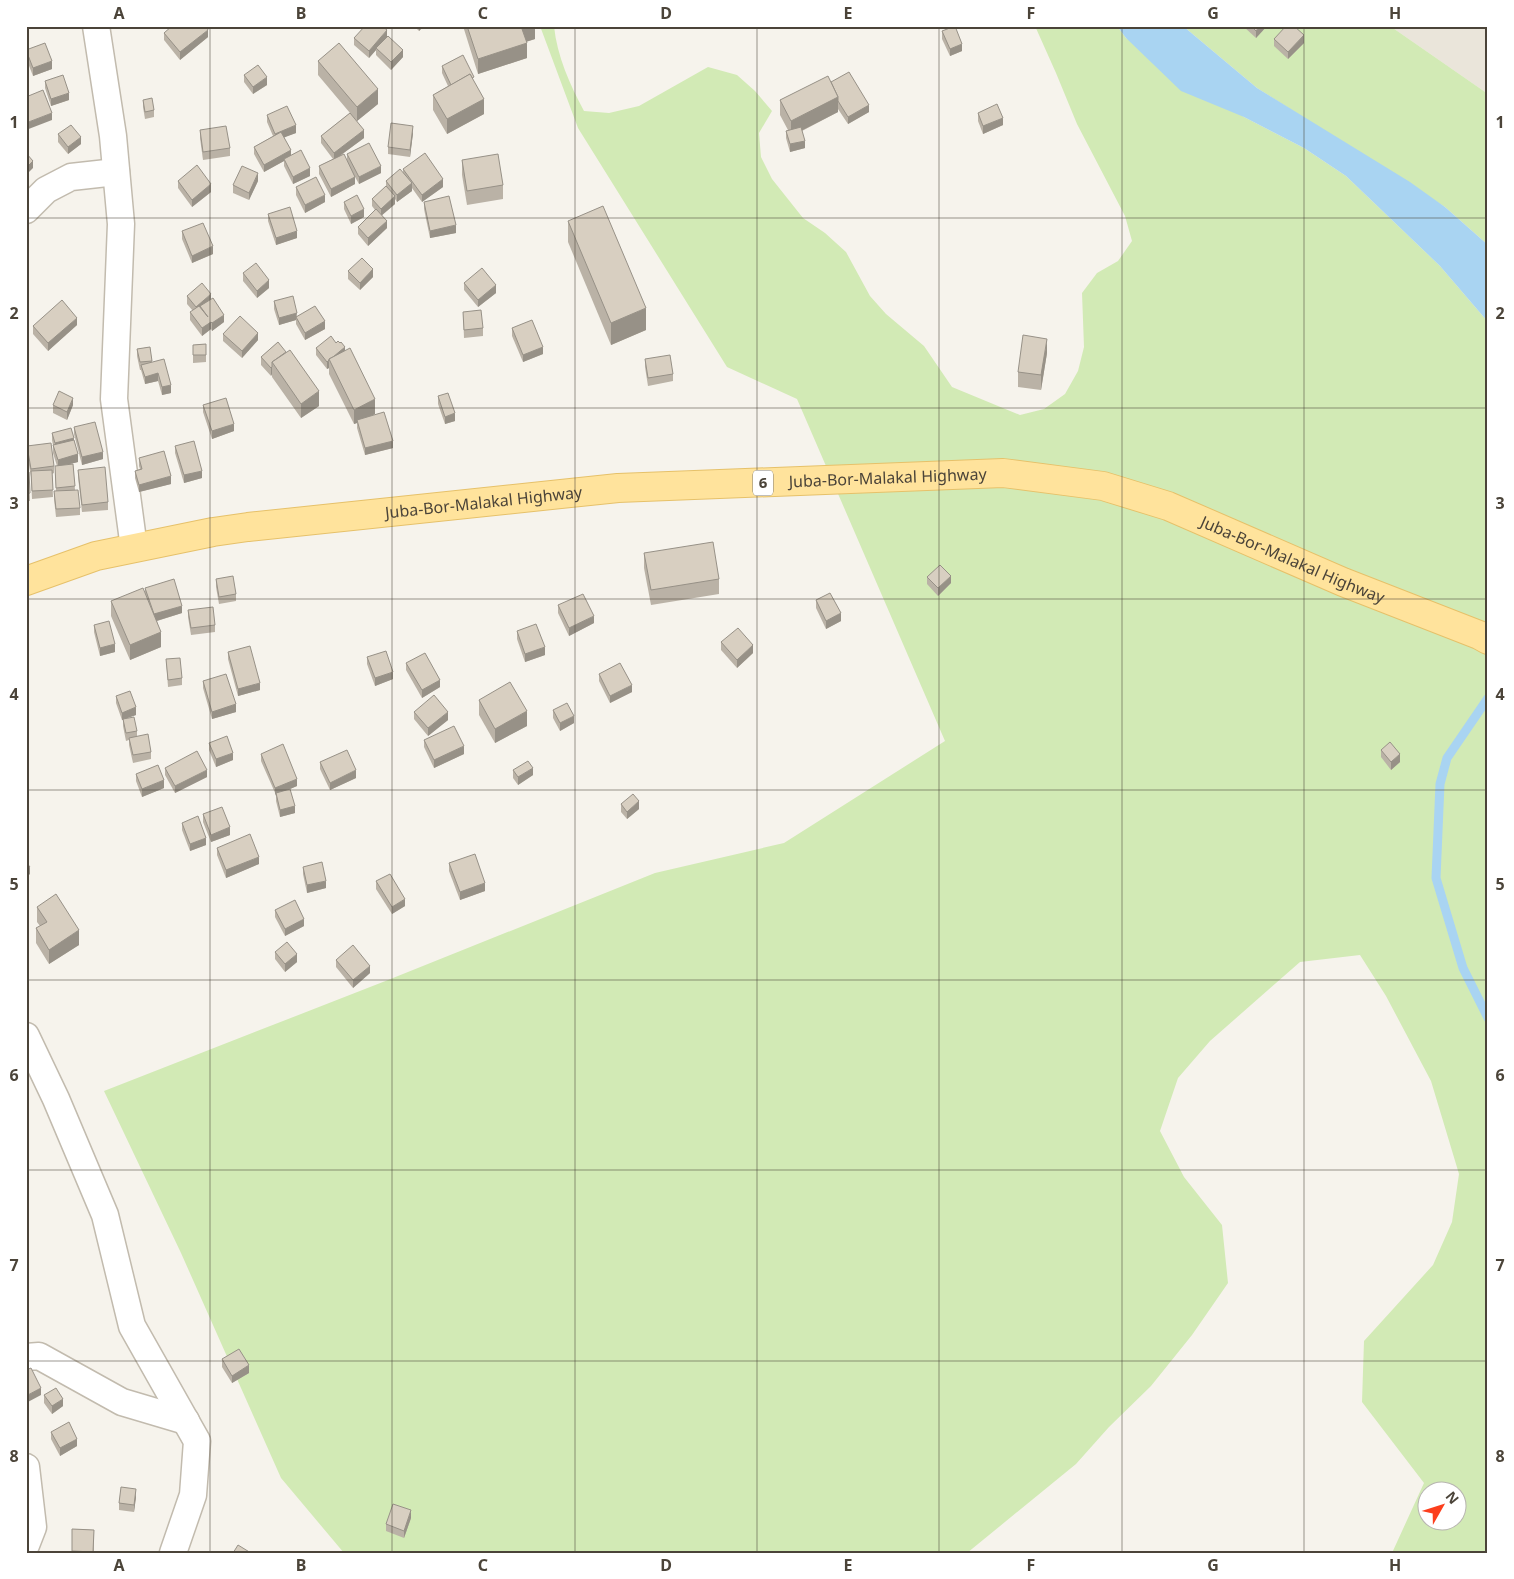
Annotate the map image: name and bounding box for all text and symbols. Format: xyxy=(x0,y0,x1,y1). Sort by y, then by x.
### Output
text: A xyxy=(113,2,125,24)
text: B xyxy=(296,2,306,24)
text: C xyxy=(478,2,488,24)
text: D xyxy=(660,2,672,24)
text: E xyxy=(844,2,853,24)
text: F xyxy=(1027,2,1035,24)
text: G xyxy=(1207,2,1219,24)
text: H xyxy=(1389,2,1401,24)
text: 1 xyxy=(9,111,19,133)
text: 1 xyxy=(1495,111,1505,133)
text: 2 xyxy=(9,302,19,324)
text: 2 xyxy=(1495,302,1505,324)
street label: Juba-Bor-Malakal Highway xyxy=(786,463,988,492)
road number: 6 xyxy=(753,470,773,496)
street label: Juba-Bor-Malakal Highway xyxy=(382,481,584,524)
text: 3 xyxy=(9,492,19,514)
text: 3 xyxy=(1495,492,1505,514)
street label: Juba-Bor-Malakal Highway xyxy=(1195,510,1389,608)
text: 4 xyxy=(9,683,19,705)
text: 4 xyxy=(1495,683,1505,705)
text: 5 xyxy=(9,873,19,895)
text: 5 xyxy=(1495,873,1505,895)
text: 6 xyxy=(9,1064,19,1086)
text: 6 xyxy=(1495,1064,1505,1086)
text: 7 xyxy=(9,1254,19,1276)
text: 7 xyxy=(1495,1254,1505,1276)
text: 8 xyxy=(9,1445,19,1467)
text: 8 xyxy=(1495,1445,1505,1467)
north arrow xyxy=(1416,1482,1466,1532)
text: N xyxy=(1442,1487,1463,1508)
text: A xyxy=(113,1554,125,1576)
text: B xyxy=(296,1554,306,1576)
text: C xyxy=(478,1554,488,1576)
text: D xyxy=(660,1554,672,1576)
text: E xyxy=(844,1554,853,1576)
text: F xyxy=(1027,1554,1035,1576)
text: G xyxy=(1207,1554,1219,1576)
text: H xyxy=(1389,1554,1401,1576)

